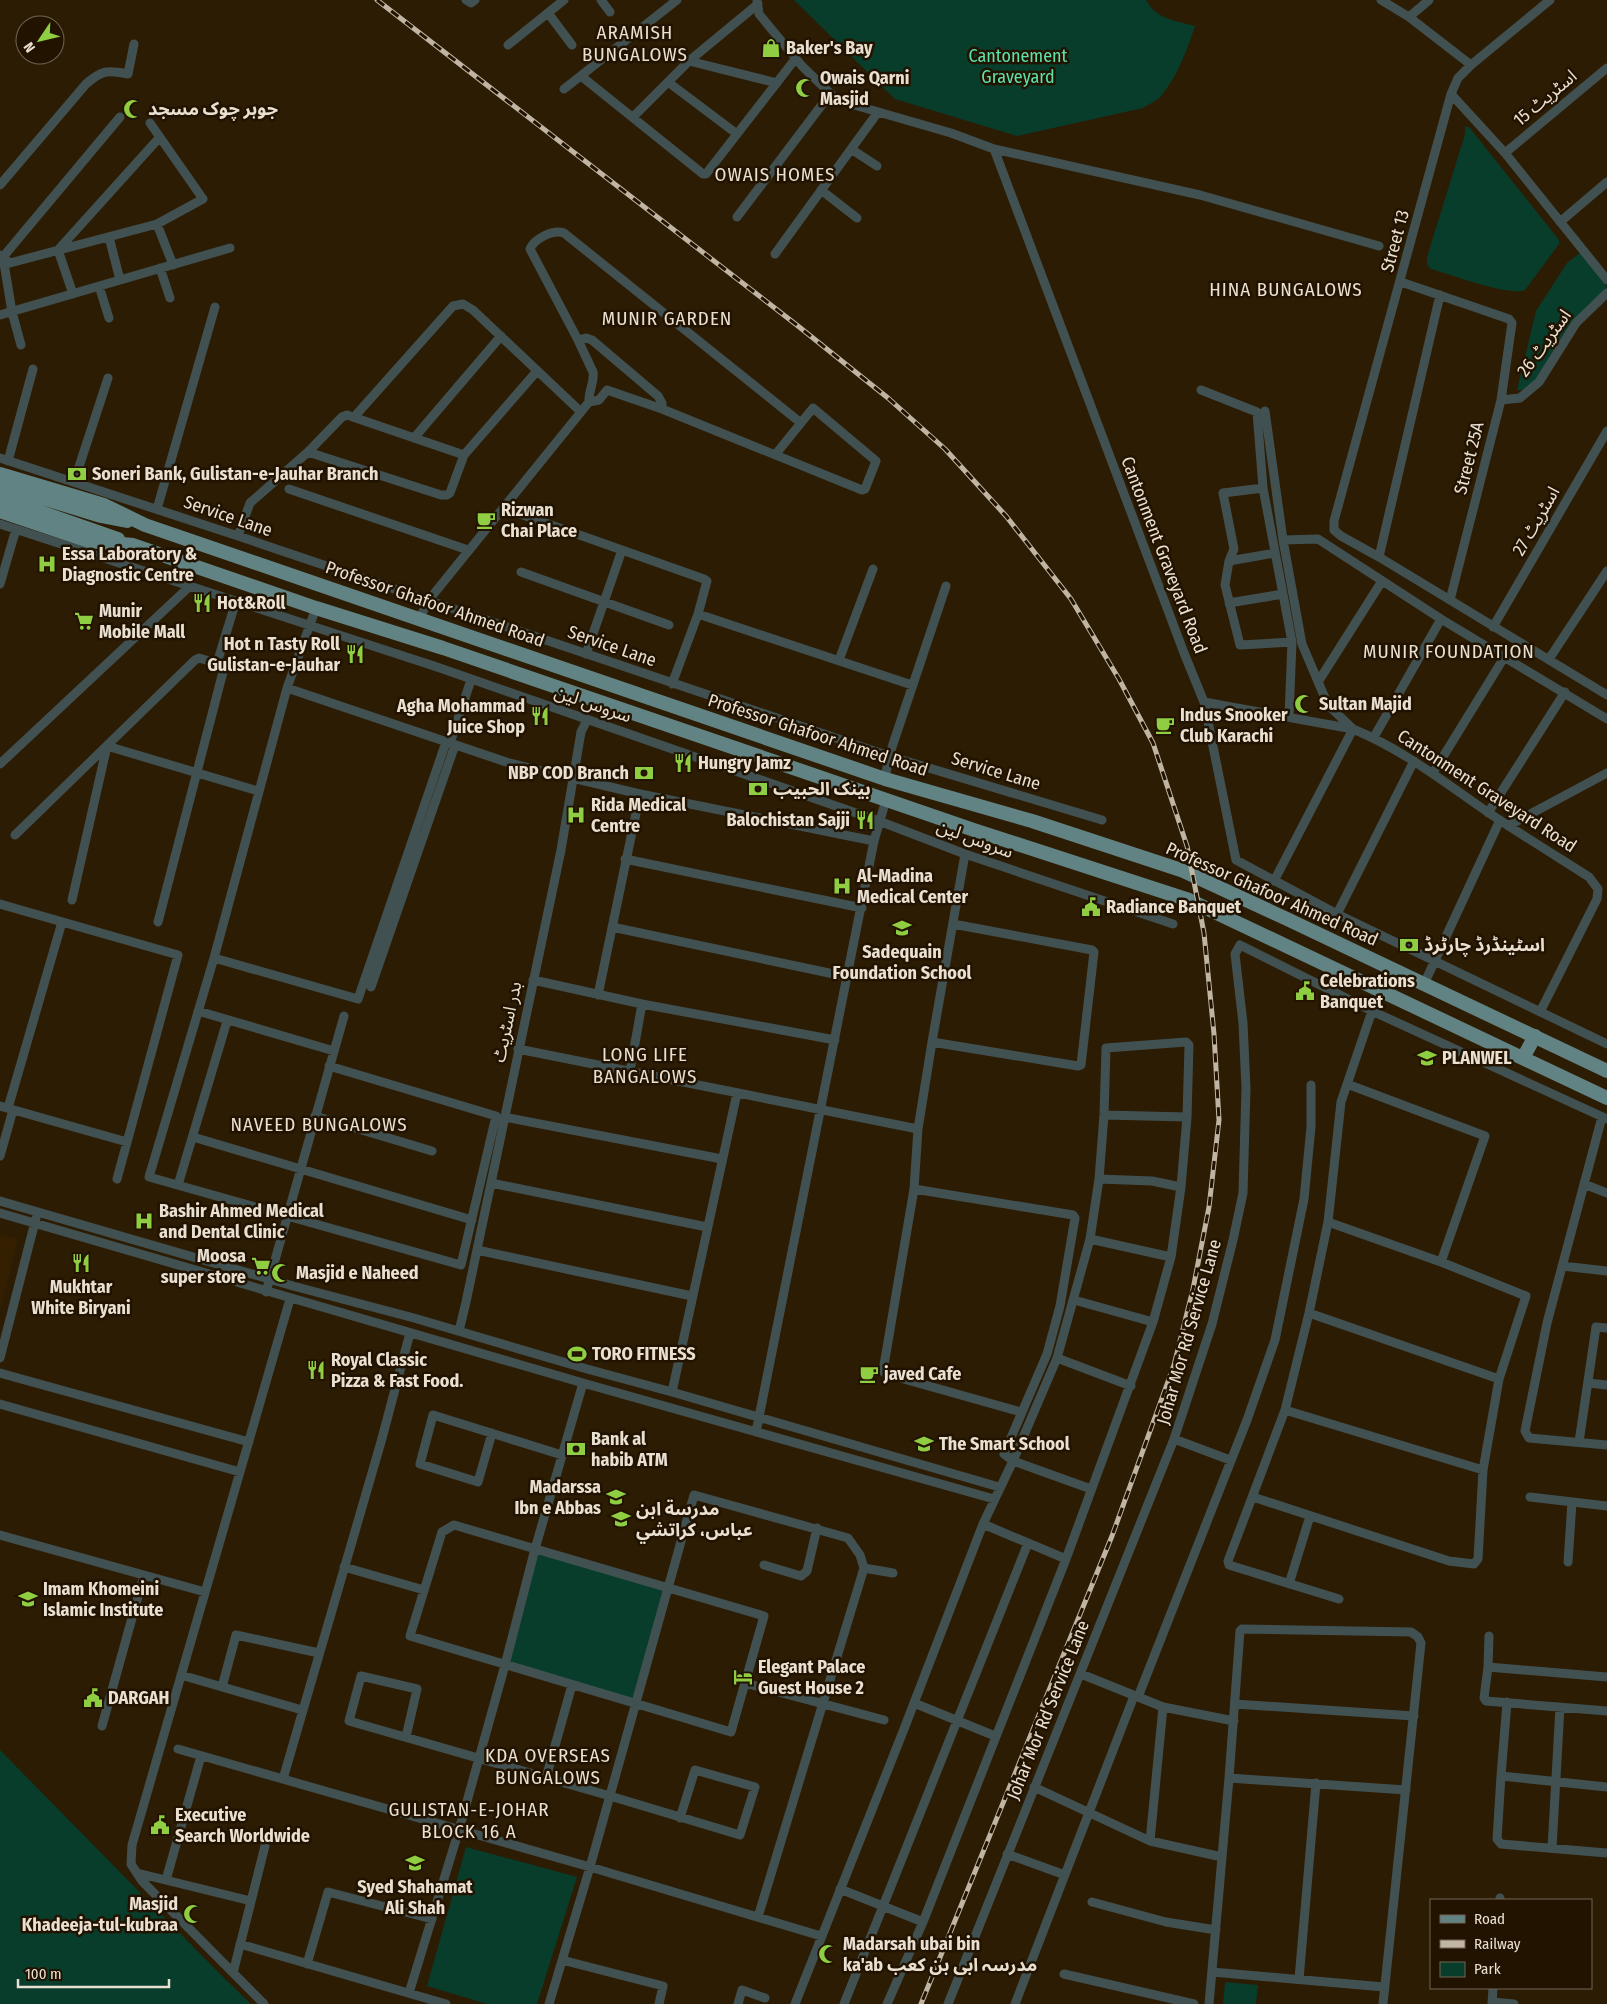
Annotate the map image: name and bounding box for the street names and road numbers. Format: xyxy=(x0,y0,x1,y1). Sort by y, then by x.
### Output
street label: اسٹریٹ 15 xyxy=(1509,65,1581,131)
street label: Street 13 xyxy=(1376,207,1414,275)
street label: اسٹریٹ 26 xyxy=(1512,305,1576,381)
street label: Street 25A xyxy=(1449,419,1489,497)
street label: Cantonment Graveyard Road xyxy=(1116,453,1212,657)
street label: اسٹریٹ 27 xyxy=(1507,483,1565,559)
street label: Service Lane xyxy=(181,491,275,541)
street label: Professor Ghafoor Ahmed Road xyxy=(323,556,547,652)
street label: Service Lane xyxy=(565,621,659,671)
street label: سروس لین xyxy=(552,681,634,727)
street label: Professor Ghafoor Ahmed Road xyxy=(705,689,931,781)
street label: Cantonment Graveyard Road xyxy=(1393,725,1581,857)
street label: Service Lane xyxy=(949,747,1043,795)
street label: سروس لین xyxy=(934,815,1016,863)
street label: Professor Ghafoor Ahmed Road xyxy=(1162,837,1382,951)
street label: بدر اسٹریٹ xyxy=(488,980,526,1064)
street label: Johar Mor Rd Service Lane xyxy=(1152,1237,1226,1427)
street label: Johar Mor Rd Service Lane xyxy=(1002,1617,1094,1803)

